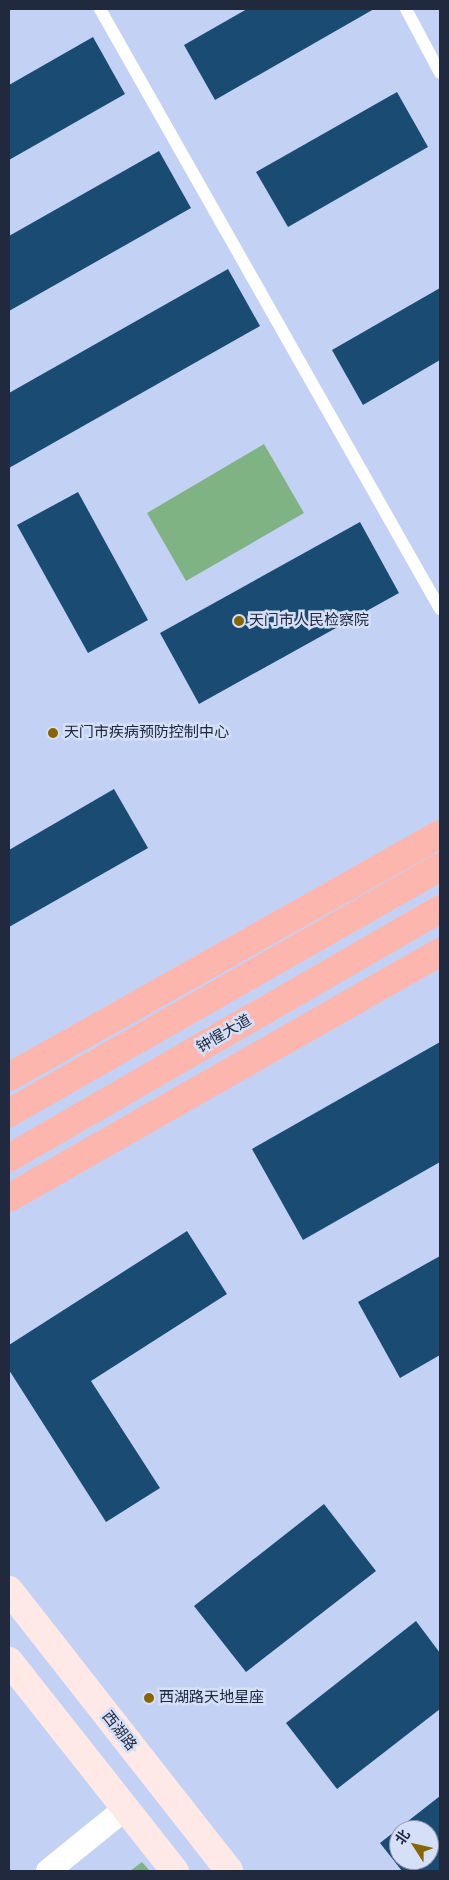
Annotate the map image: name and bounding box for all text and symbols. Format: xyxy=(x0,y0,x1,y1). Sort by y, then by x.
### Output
place label: 天门市人民检察院 xyxy=(249,612,369,630)
marker: 天门市人民检察院 xyxy=(233,615,245,627)
place label: 天门市疾病预防控制中心 xyxy=(64,724,229,742)
marker: 天门市疾病预防控制中心 xyxy=(46,726,60,740)
street label: 钟惺大道 xyxy=(194,1011,254,1057)
place label: 西湖路天地星座 xyxy=(159,1689,264,1707)
marker: 西湖路天地星座 xyxy=(143,1692,155,1704)
street label: 西湖路 xyxy=(98,1708,140,1754)
north arrow xyxy=(389,1820,439,1870)
text: 北 xyxy=(392,1827,413,1847)

